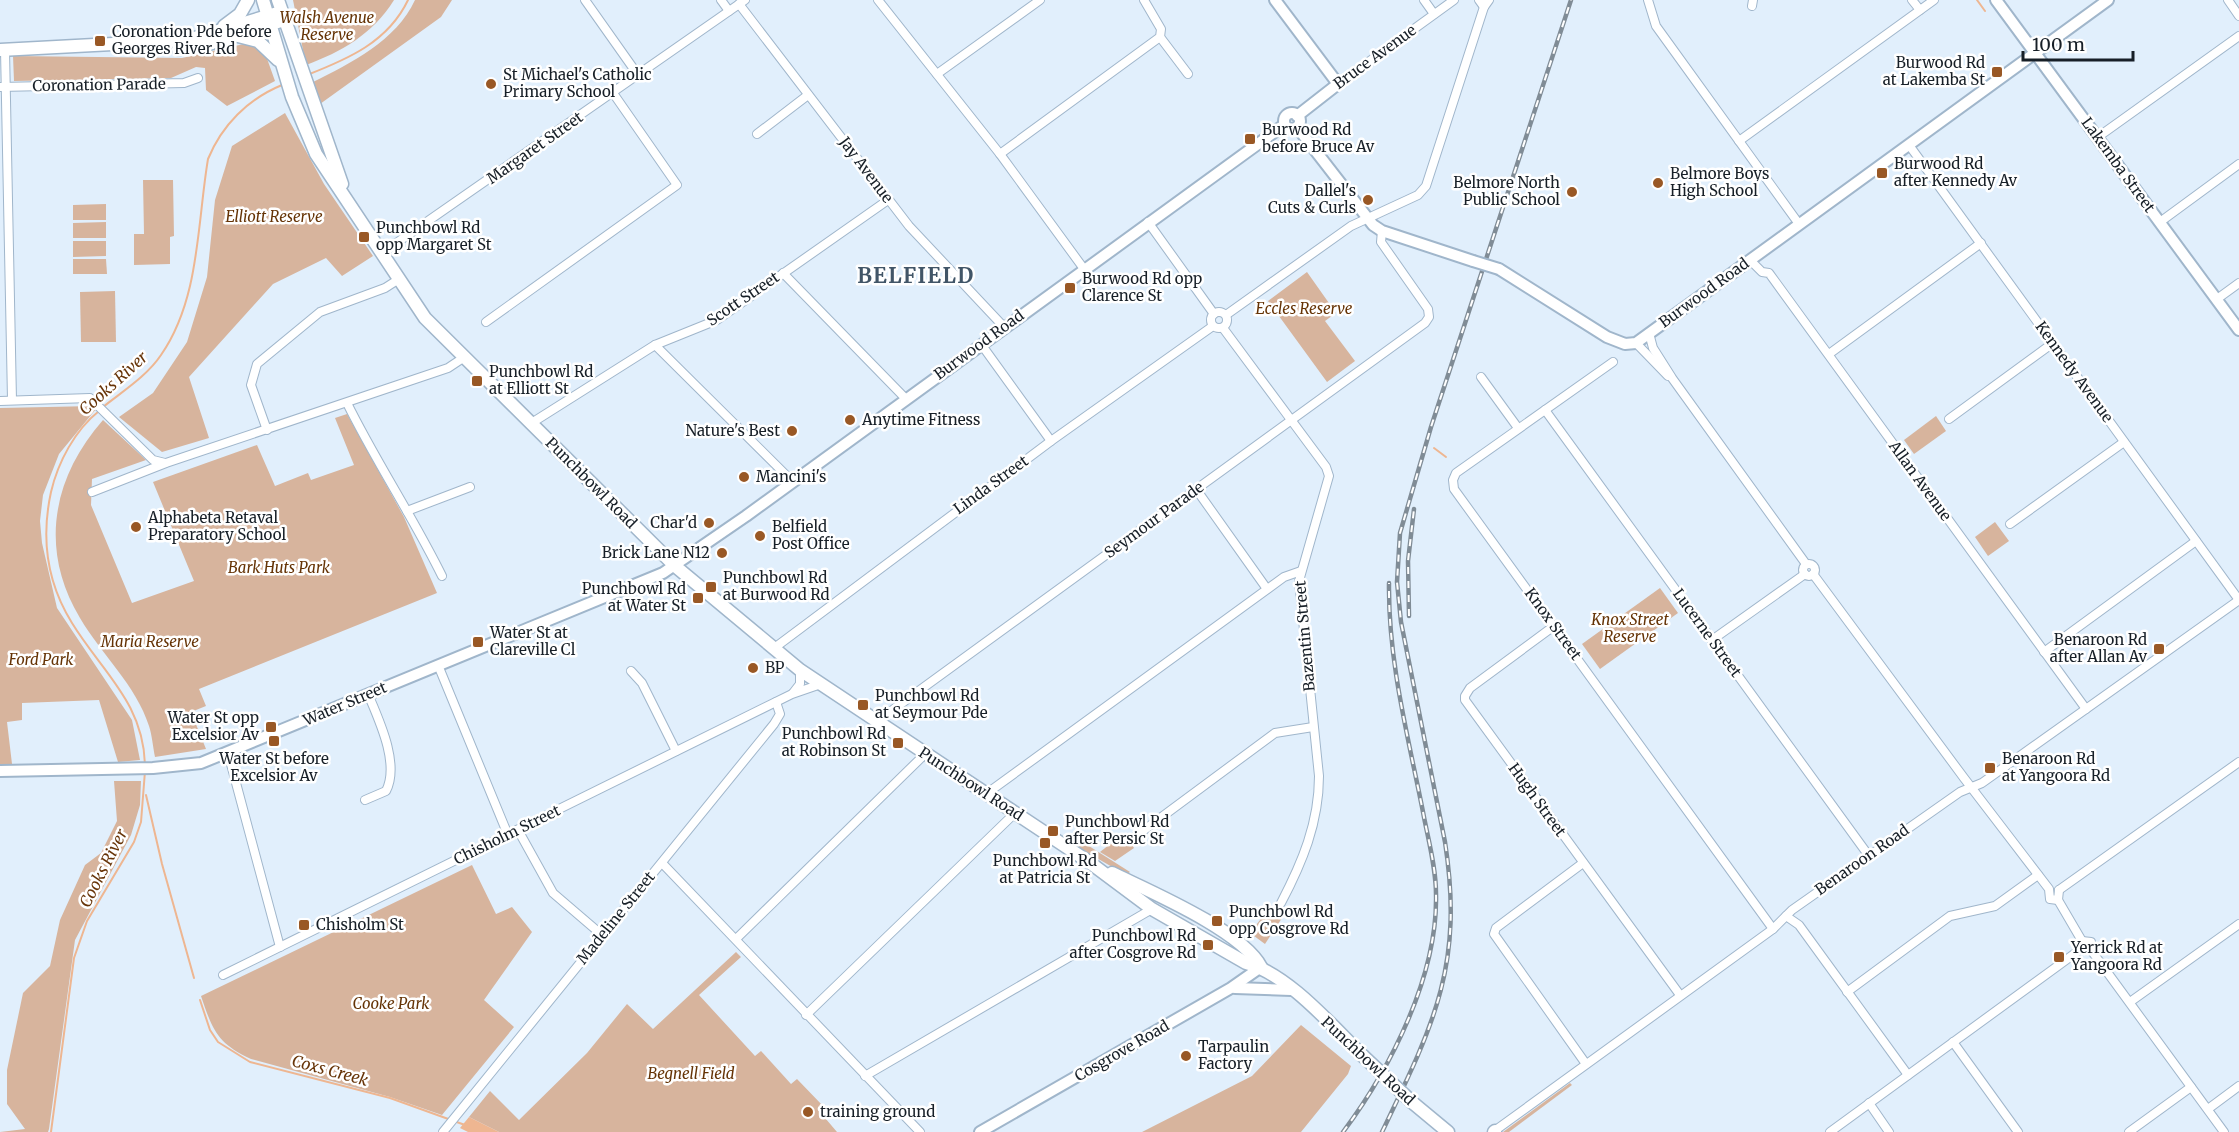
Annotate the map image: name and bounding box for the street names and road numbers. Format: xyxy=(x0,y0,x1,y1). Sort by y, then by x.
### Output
street label: Bruce Avenue xyxy=(1330,20,1420,93)
street label: Coronation Parade xyxy=(32,74,166,95)
street label: Margaret Street xyxy=(483,107,587,188)
street label: Lakemba Street xyxy=(2077,113,2159,216)
street label: Jay Avenue xyxy=(835,132,898,207)
street label: Burwood Road xyxy=(1655,254,1752,332)
street label: Scott Street xyxy=(703,267,783,330)
street label: Burwood Road xyxy=(930,306,1027,384)
street label: Kennedy Avenue xyxy=(2031,318,2117,426)
street label: Punchbowl Road xyxy=(542,433,641,532)
street label: Allan Avenue xyxy=(1884,436,1956,525)
street label: Linda Street xyxy=(950,451,1032,518)
street label: Seymour Parade xyxy=(1100,477,1207,562)
street label: Bazentin Street xyxy=(1290,580,1319,692)
street label: Knox Street xyxy=(1521,584,1586,664)
street label: Lucerne Street xyxy=(1669,585,1746,681)
street label: Water Street xyxy=(299,677,390,730)
street label: Punchbowl Road xyxy=(915,743,1027,825)
street label: Hugh Street xyxy=(1504,759,1570,840)
street label: Chisholm Street xyxy=(450,800,563,869)
street label: Benaroon Road xyxy=(1811,820,1912,899)
street label: Madeline Street xyxy=(572,867,659,968)
street label: Punchbowl Road xyxy=(1317,1012,1419,1109)
street label: Cosgrove Road xyxy=(1071,1016,1172,1085)

